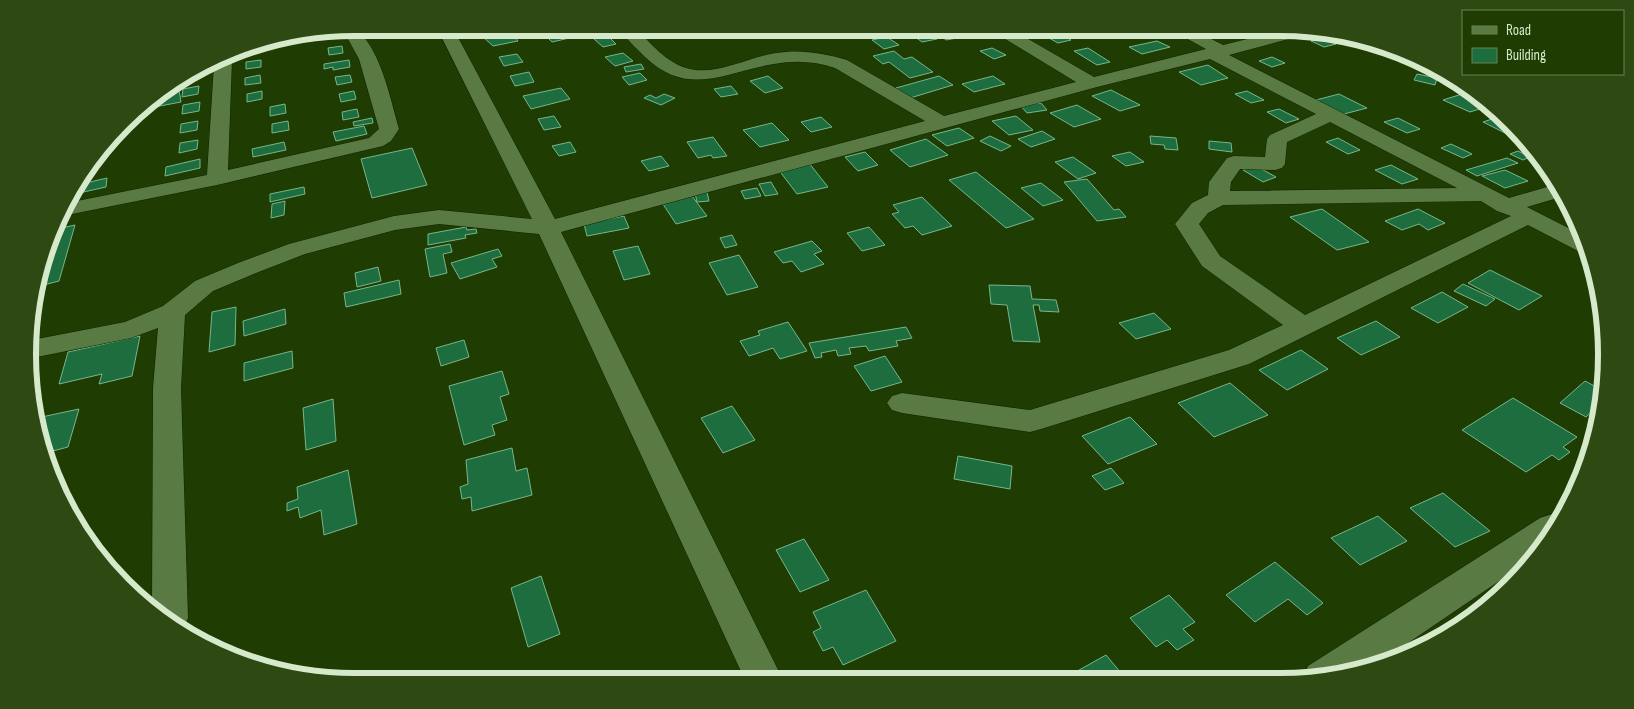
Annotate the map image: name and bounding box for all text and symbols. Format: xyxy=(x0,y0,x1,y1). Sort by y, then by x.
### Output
legend xyxy=(1462,10,1624,75)
text: Road xyxy=(1506,21,1531,40)
text: Building xyxy=(1506,46,1546,65)

